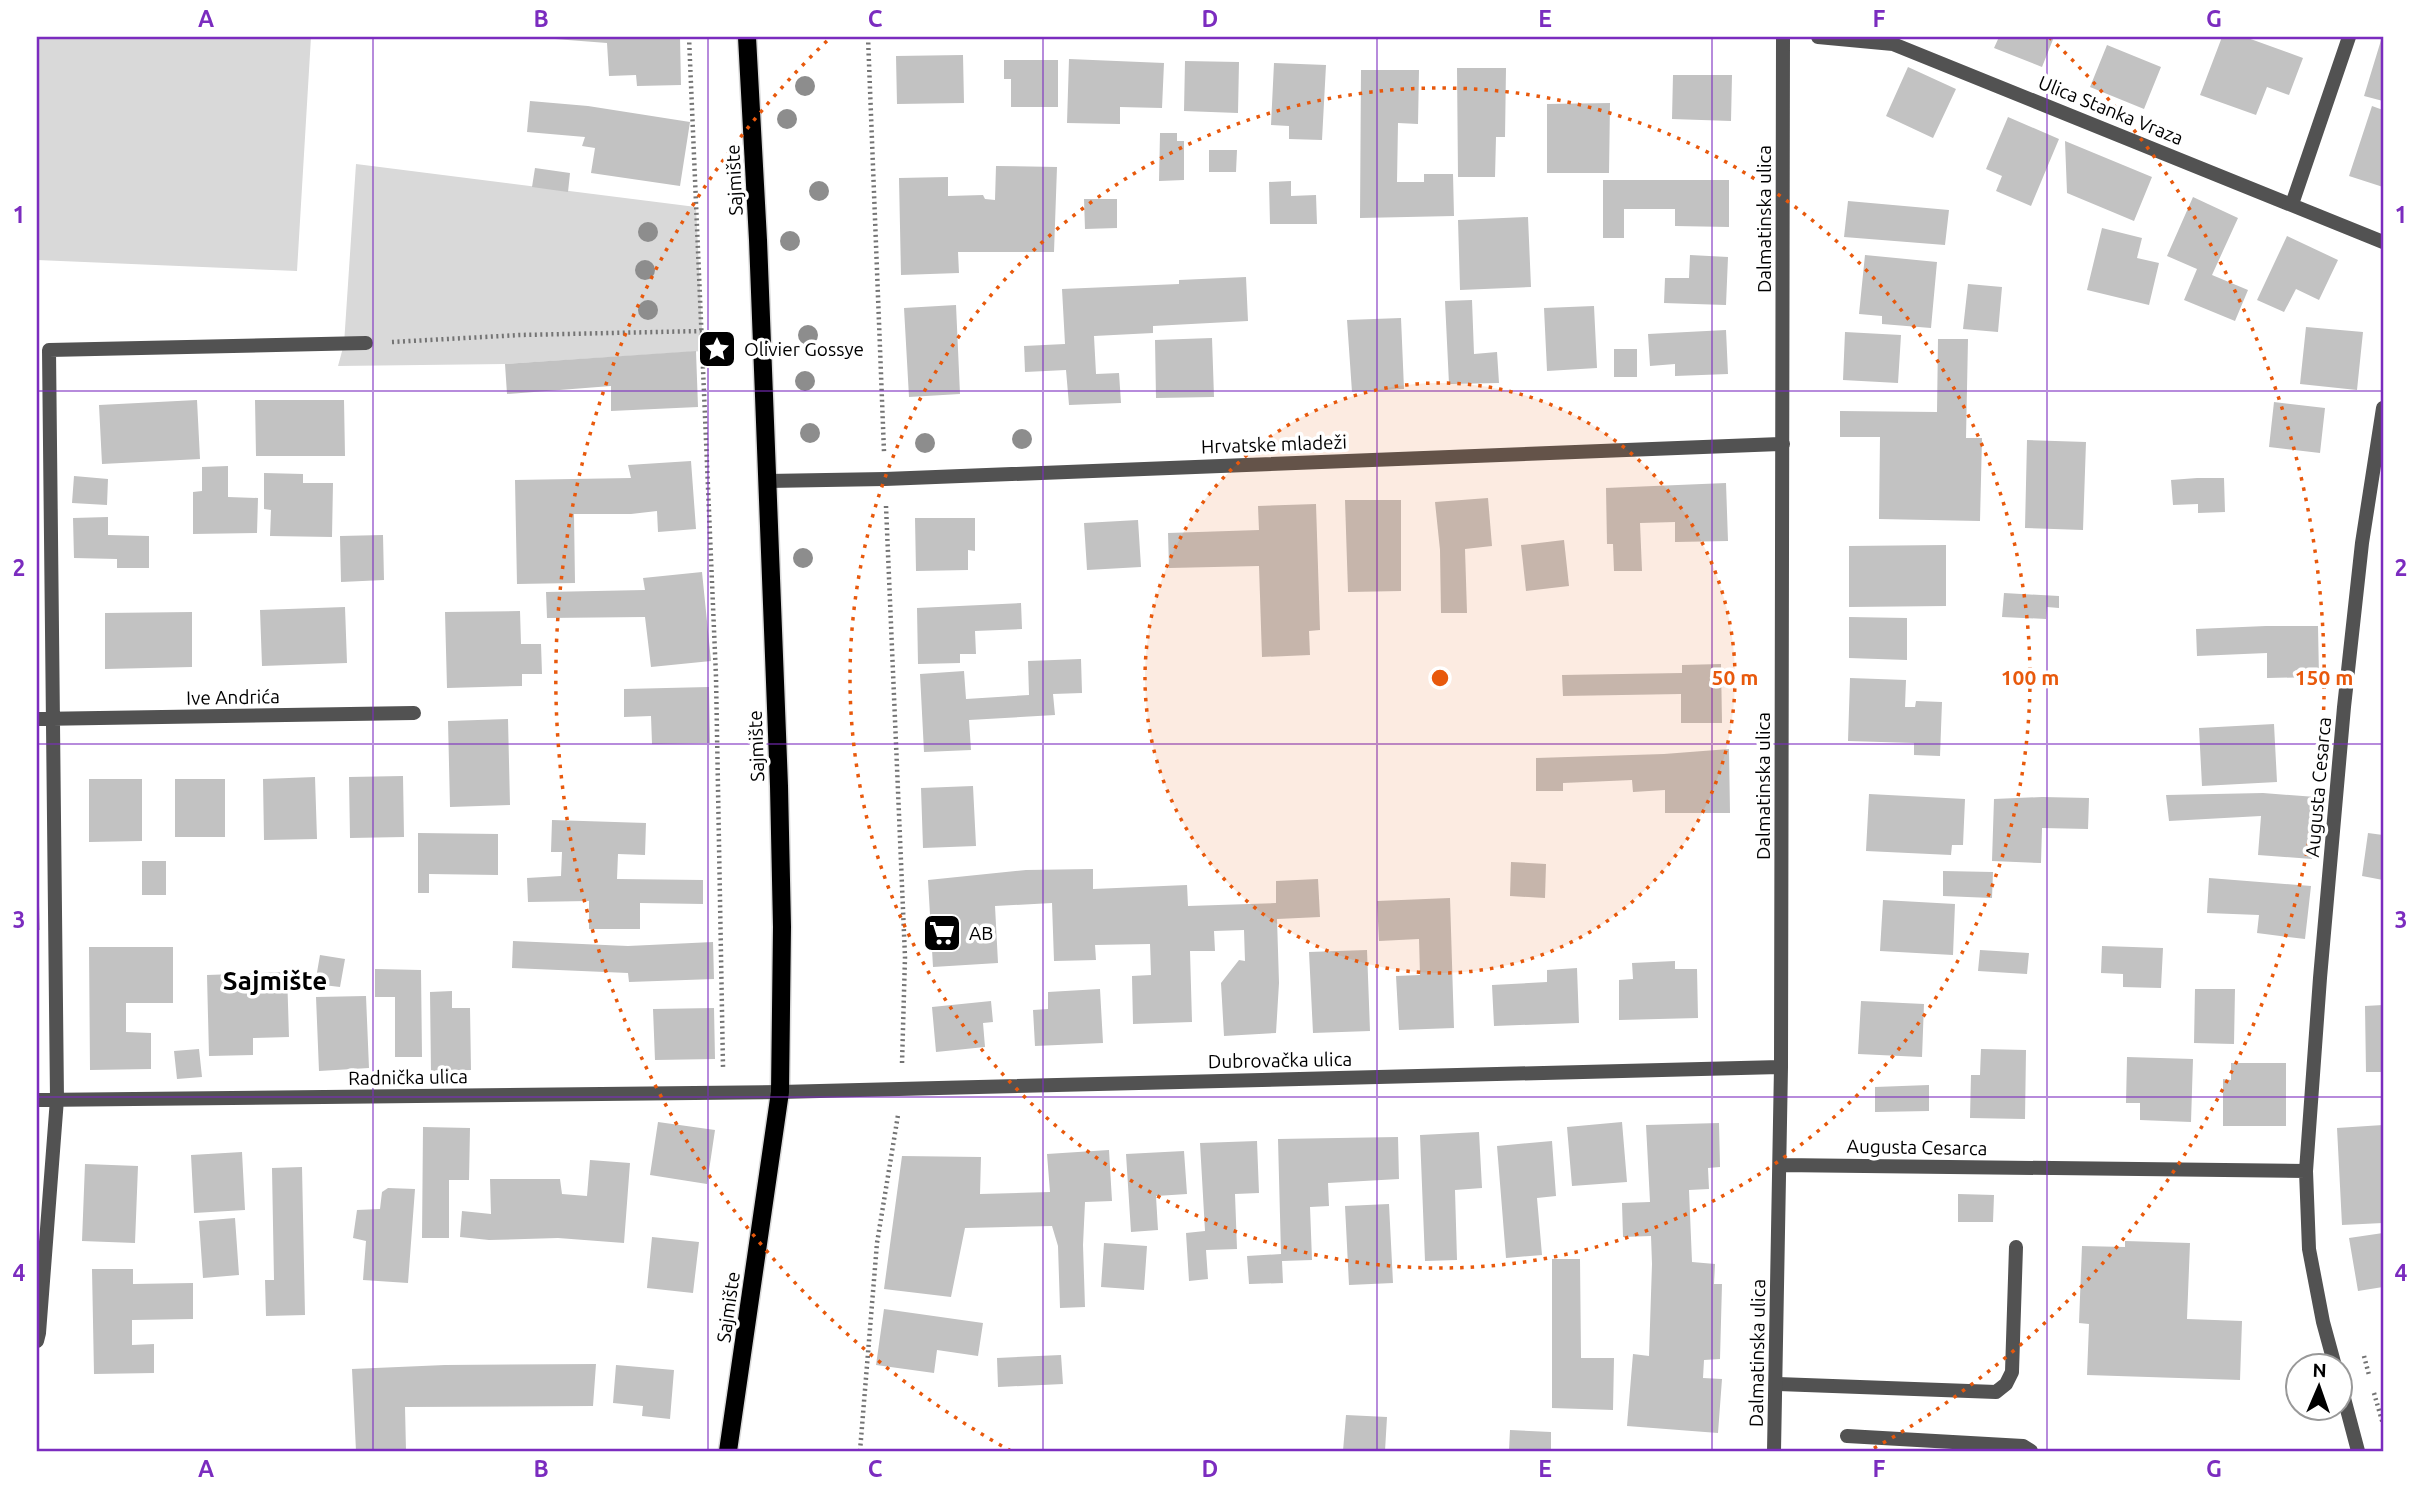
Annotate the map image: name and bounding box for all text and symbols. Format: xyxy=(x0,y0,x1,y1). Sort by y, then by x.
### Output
text: A xyxy=(198,6,214,31)
text: B xyxy=(533,6,549,31)
text: C xyxy=(868,6,883,31)
text: D xyxy=(1202,6,1218,31)
text: E xyxy=(1538,6,1552,31)
text: F xyxy=(1873,6,1886,31)
text: G xyxy=(2206,6,2222,31)
street label: Ulica Stanka Vraza xyxy=(2035,71,2187,149)
street label: Sajmište xyxy=(721,144,747,216)
street label: Dalmatinska ulica xyxy=(1753,145,1775,293)
text: 1 xyxy=(13,202,25,227)
text: 1 xyxy=(2395,202,2407,227)
place icon: Olivier Gossye xyxy=(696,328,738,370)
place label: Olivier Gossye xyxy=(744,338,864,360)
street label: Hrvatske mladeži xyxy=(1201,430,1347,458)
text: 2 xyxy=(13,555,25,580)
text: 2 xyxy=(2395,555,2407,580)
text: 50 m xyxy=(1712,665,1758,689)
text: 100 m xyxy=(2001,665,2059,689)
text: 150 m xyxy=(2295,665,2353,689)
centre of rings xyxy=(1428,666,1452,690)
street label: Ive Andrića xyxy=(186,685,280,709)
street label: Sajmište xyxy=(744,710,768,782)
street label: Dalmatinska ulica xyxy=(1752,712,1774,860)
street label: Augusta Cesarca xyxy=(2301,716,2335,858)
text: 3 xyxy=(13,907,25,932)
text: 3 xyxy=(2395,907,2407,932)
supermarket icon: AB xyxy=(921,912,963,954)
place label: AB xyxy=(969,922,993,944)
district label: Sajmište xyxy=(223,966,327,995)
street label: Dubrovačka ulica xyxy=(1208,1048,1352,1072)
street label: Radnička ulica xyxy=(348,1065,468,1089)
street label: Augusta Cesarca xyxy=(1847,1135,1987,1159)
text: 4 xyxy=(13,1260,26,1285)
text: 4 xyxy=(2395,1260,2408,1285)
street label: Sajmište xyxy=(712,1270,744,1344)
street label: Dalmatinska ulica xyxy=(1745,1279,1769,1427)
north arrow xyxy=(2284,1352,2354,1422)
text: N xyxy=(2312,1359,2327,1381)
text: A xyxy=(198,1456,214,1481)
text: B xyxy=(533,1456,549,1481)
text: C xyxy=(868,1456,883,1481)
text: D xyxy=(1202,1456,1218,1481)
text: E xyxy=(1538,1456,1552,1481)
text: F xyxy=(1873,1456,1886,1481)
text: G xyxy=(2206,1456,2222,1481)

